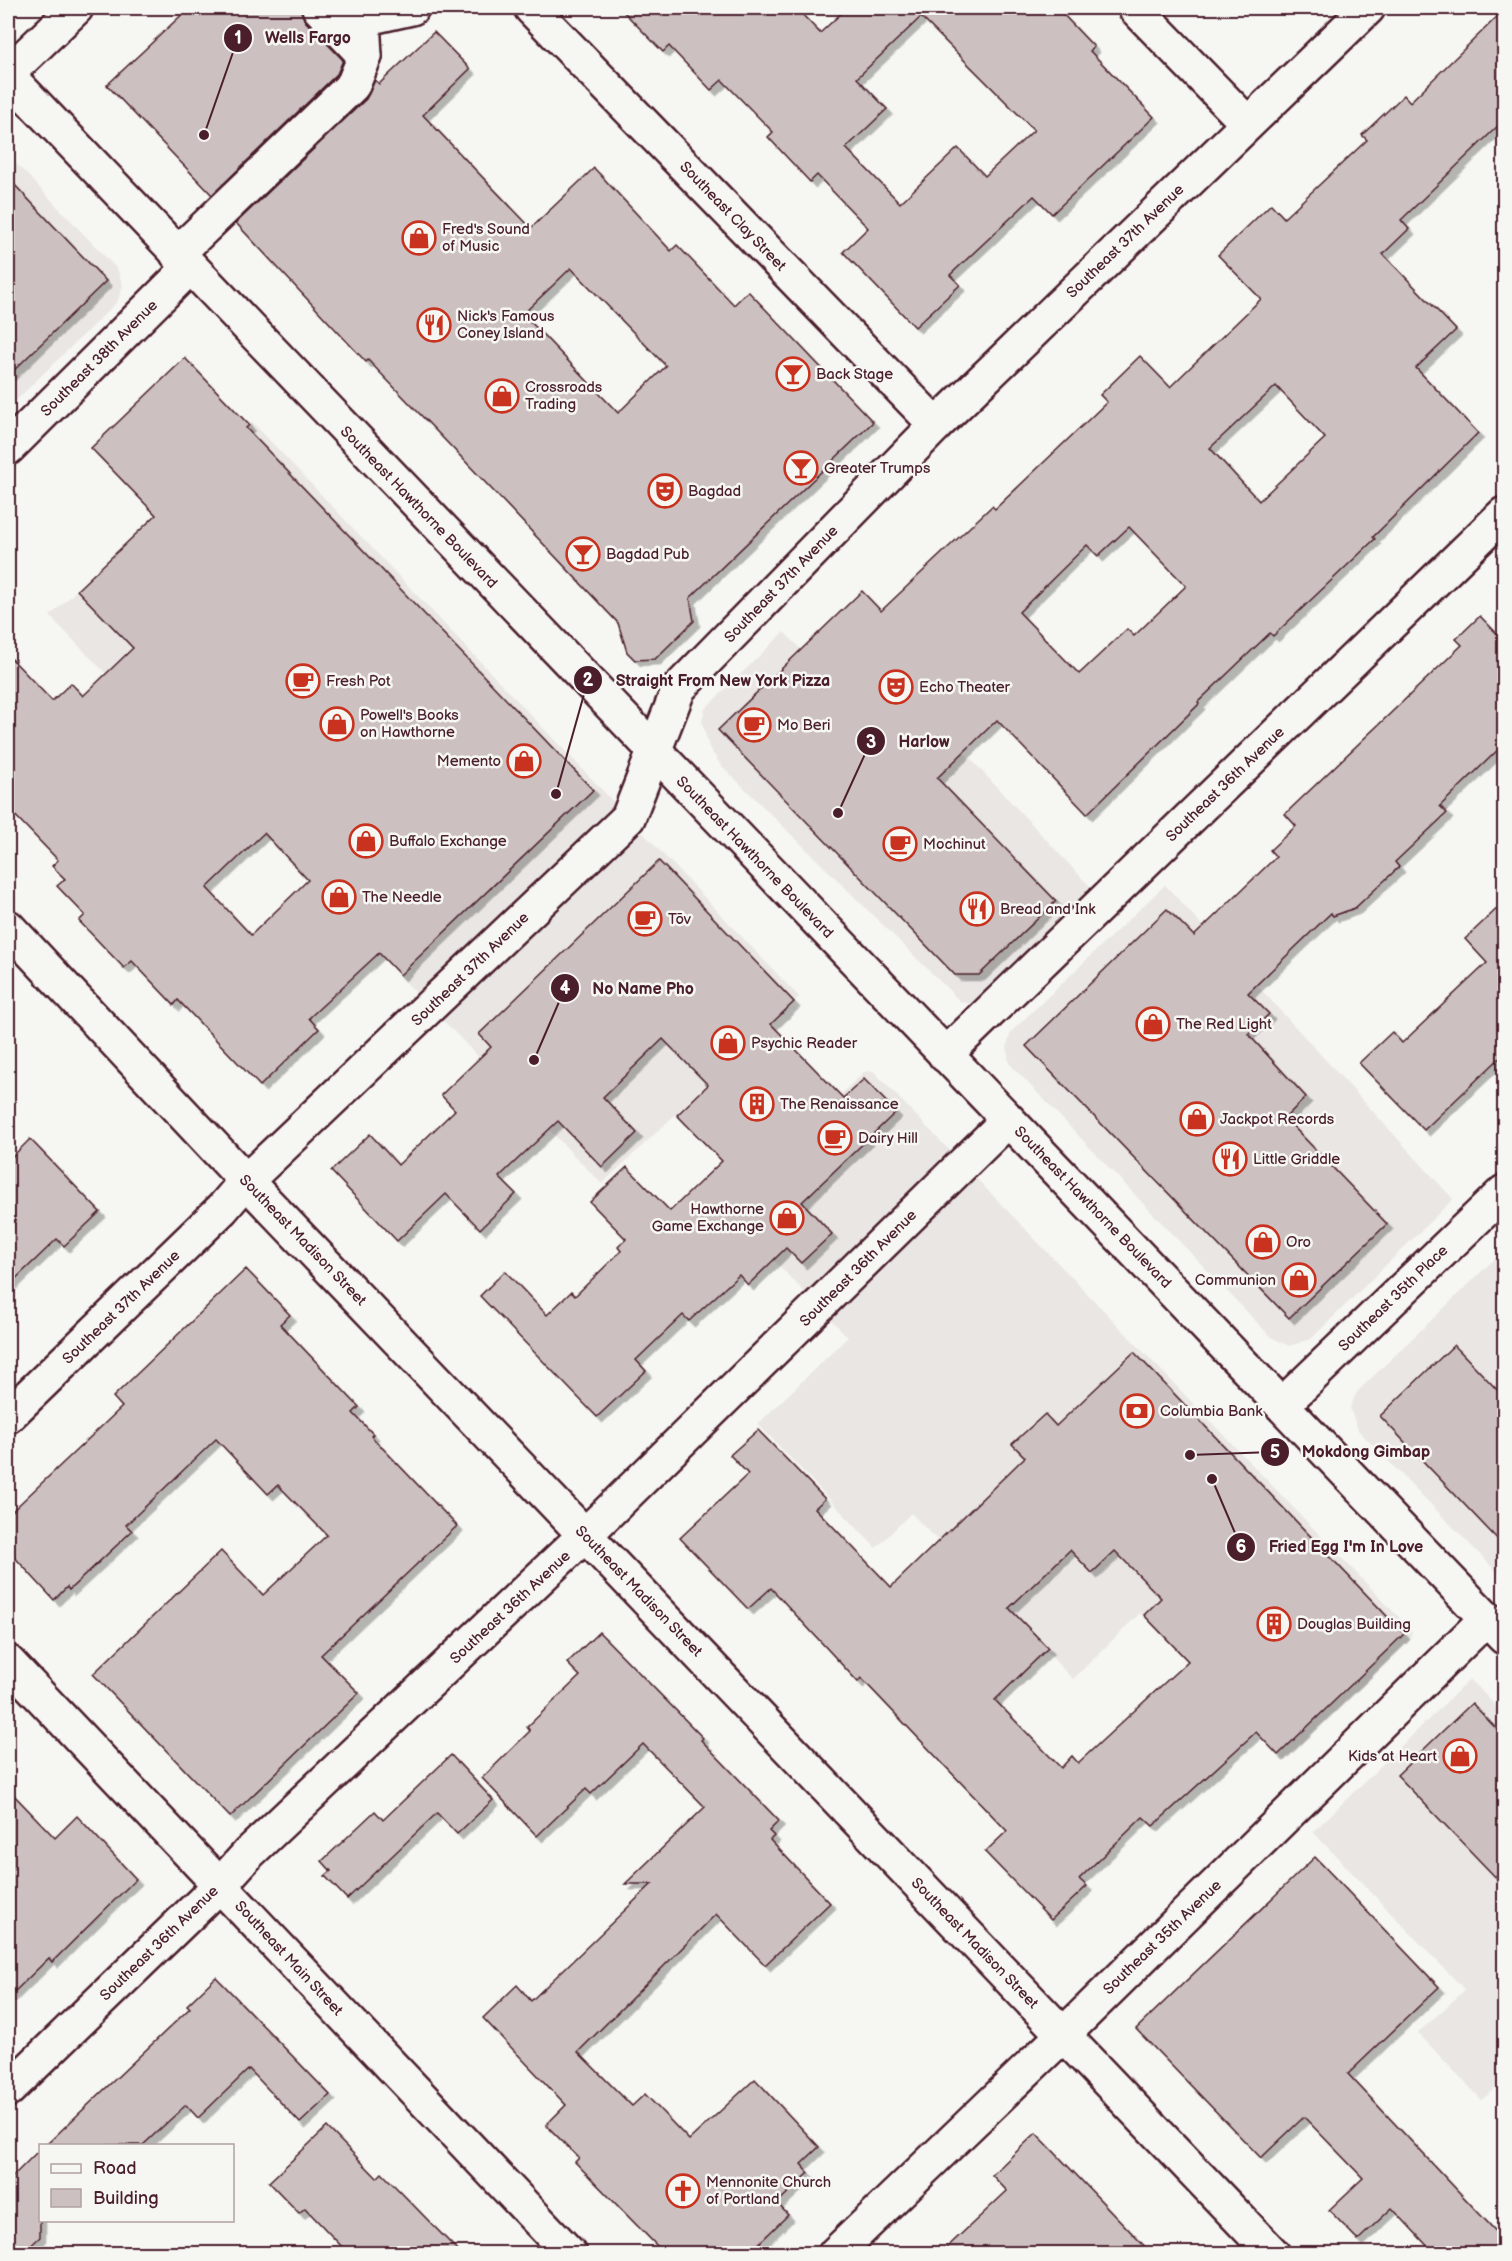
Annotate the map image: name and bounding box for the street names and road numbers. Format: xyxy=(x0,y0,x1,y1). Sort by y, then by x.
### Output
street label: Southeast Clay Street xyxy=(675,157,790,275)
street label: Southeast 37th Avenue xyxy=(1063,180,1188,302)
street label: Southeast 38th Avenue xyxy=(37,296,162,421)
street label: Southeast Hawthorne Boulevard xyxy=(336,422,501,592)
street label: Southeast 37th Avenue xyxy=(720,522,842,647)
street label: Southeast 36th Avenue xyxy=(1162,723,1289,846)
street label: Southeast Hawthorne Boulevard xyxy=(672,772,837,942)
street label: Southeast 37th Avenue xyxy=(408,908,533,1030)
street label: Southeast Hawthorne Boulevard xyxy=(1010,1122,1175,1292)
street label: Southeast Madison Street xyxy=(235,1171,371,1310)
street label: Southeast 36th Avenue xyxy=(796,1206,921,1331)
street label: Southeast 35th Place xyxy=(1335,1241,1452,1356)
street label: Southeast 37th Avenue xyxy=(59,1246,184,1368)
street label: Southeast Madison Street xyxy=(571,1522,707,1661)
street label: Southeast 36th Avenue xyxy=(446,1547,575,1668)
street label: Southeast Madison Street xyxy=(907,1874,1043,2013)
street label: Southeast 35th Avenue xyxy=(1099,1876,1226,1999)
street label: Southeast 36th Avenue xyxy=(96,1882,223,2005)
street label: Southeast Main Street xyxy=(230,1897,347,2020)

